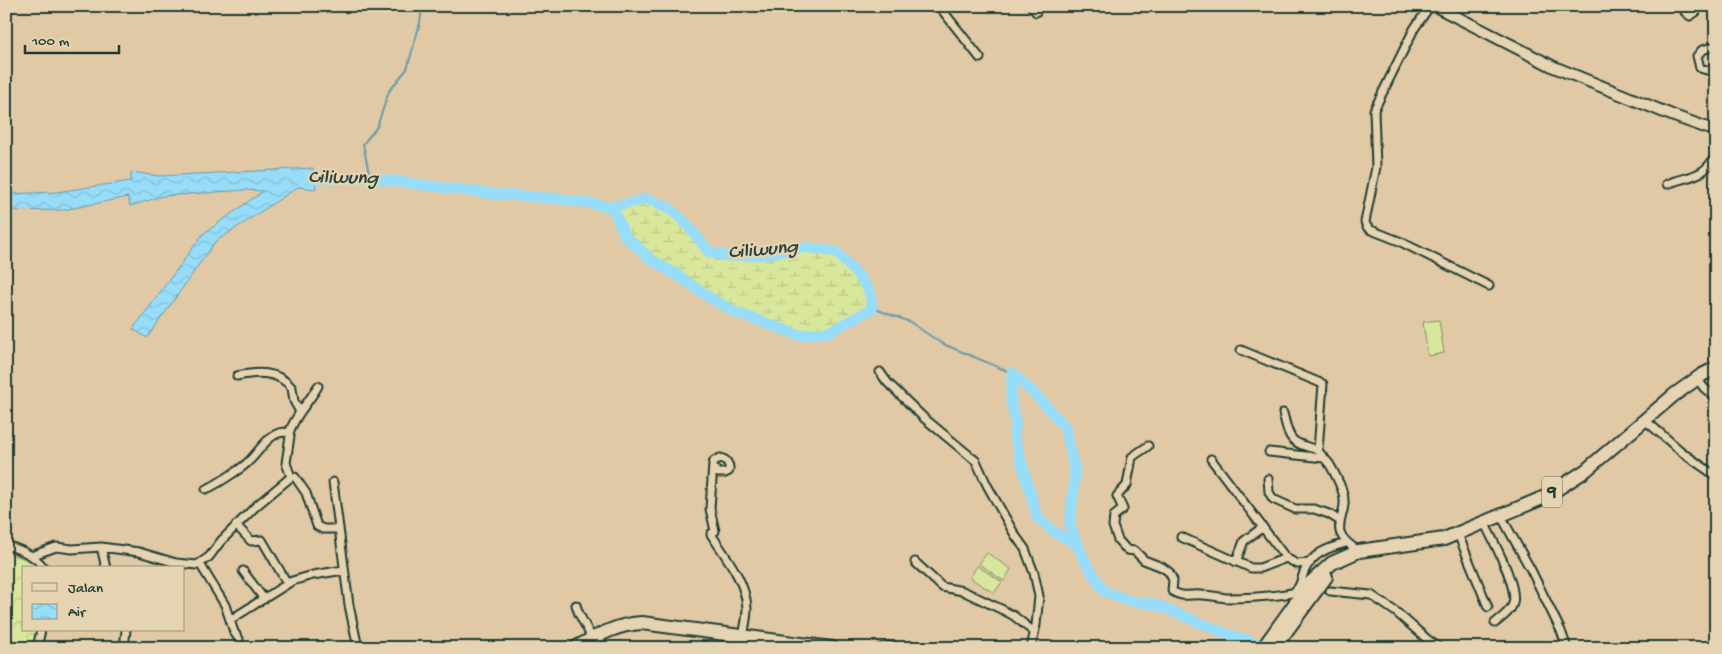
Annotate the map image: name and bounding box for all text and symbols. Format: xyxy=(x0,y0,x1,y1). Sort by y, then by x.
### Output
scale bar xyxy=(25,22,119,54)
text: 100 m xyxy=(31,33,70,51)
water label: Ciliwung xyxy=(308,167,380,191)
water label: Ciliwung xyxy=(727,236,800,265)
road number: 9 xyxy=(1542,477,1562,508)
legend xyxy=(22,566,185,632)
text: Jalan xyxy=(68,580,103,598)
text: Air xyxy=(68,604,87,622)

